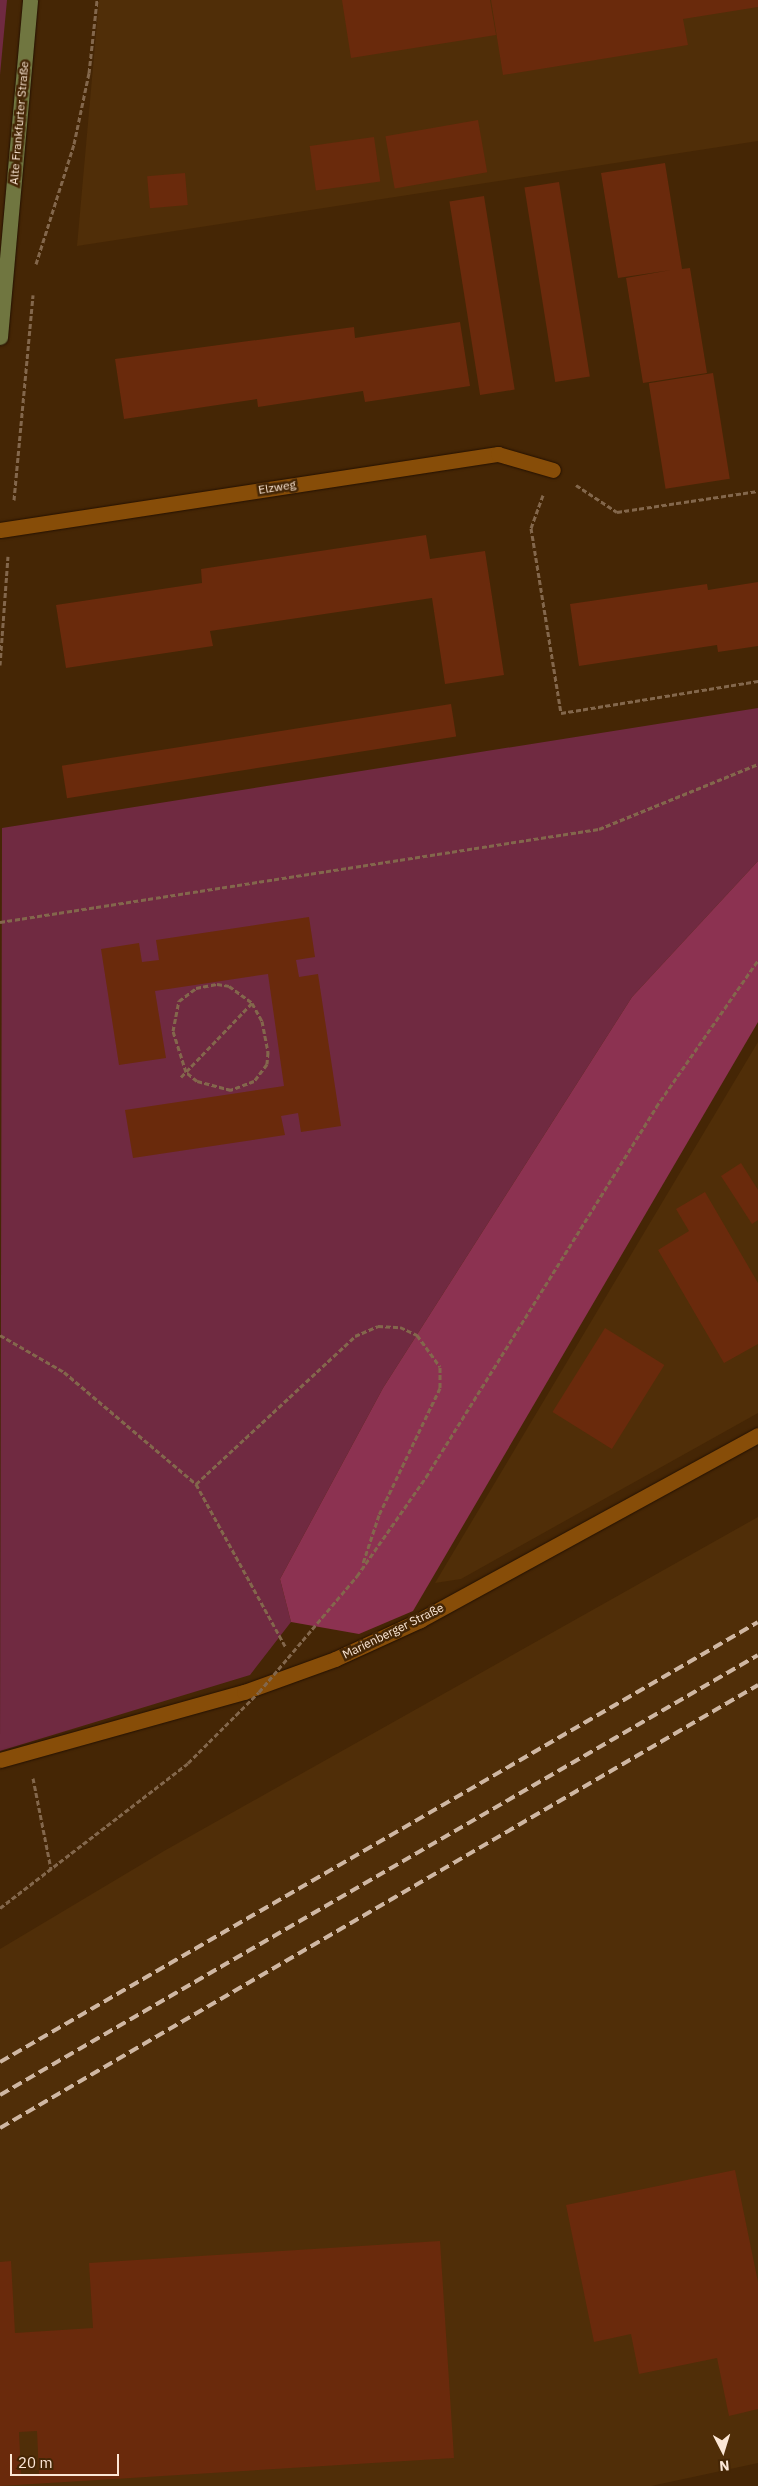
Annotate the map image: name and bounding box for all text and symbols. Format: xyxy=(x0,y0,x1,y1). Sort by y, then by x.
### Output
street label: Alte Frankfurter Straße xyxy=(6,61,32,185)
street label: Elzweg xyxy=(257,477,297,497)
street label: Marienberger Straße xyxy=(340,1600,446,1662)
north arrow xyxy=(698,2426,748,2476)
scale bar xyxy=(12,2444,121,2476)
text: 20 m xyxy=(18,2453,53,2472)
text: N xyxy=(718,2457,730,2475)

